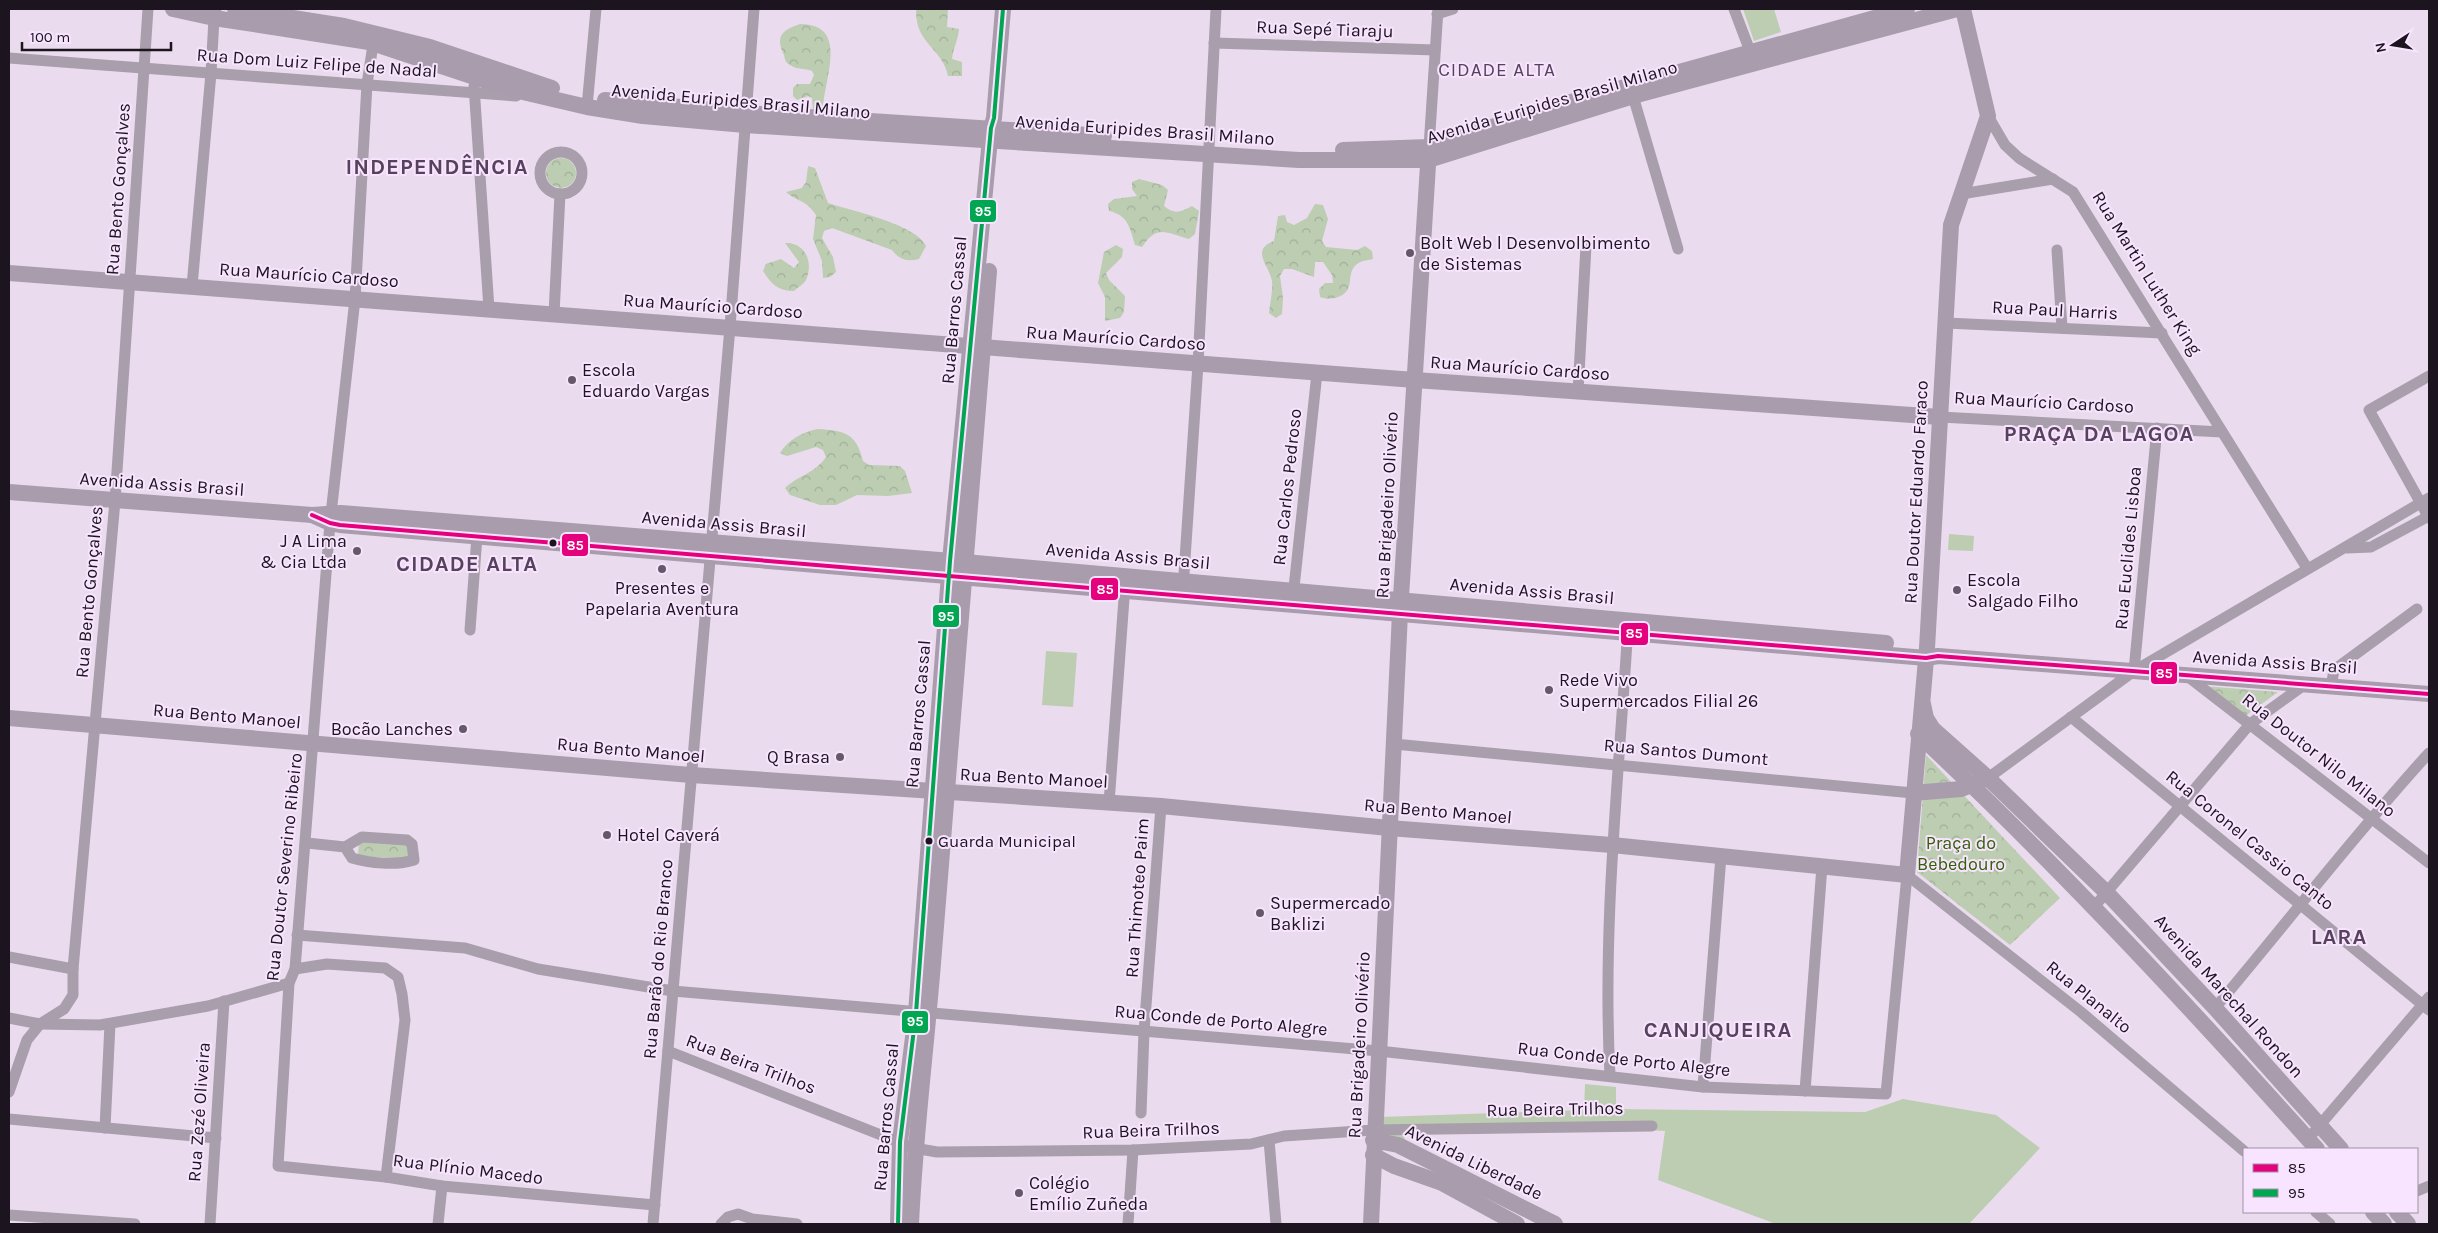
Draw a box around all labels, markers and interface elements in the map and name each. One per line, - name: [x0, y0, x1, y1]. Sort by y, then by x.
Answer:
- street label: Rua Sepé Tiaraju: [1256, 16, 1394, 42]
- scale bar: [22, 20, 171, 52]
- north arrow: [2368, 20, 2418, 70]
- text: 100 m: [30, 28, 70, 46]
- text: N: [2371, 41, 2390, 54]
- street label: Rua Dom Luiz Felipe de Nadal: [196, 44, 438, 82]
- street label: Avenida Euripides Brasil Milano: [1424, 56, 1680, 148]
- district label: CIDADE ALTA: [1438, 59, 1556, 81]
- street label: Avenida Euripides Brasil Milano: [611, 79, 871, 123]
- street label: Rua Bento Gonçalves: [101, 102, 135, 276]
- street label: Avenida Euripides Brasil Milano: [1015, 110, 1275, 150]
- district label: INDEPENDÊNCIA: [345, 153, 529, 180]
- street label: Rua Martin Luther King: [2088, 187, 2206, 359]
- line badge: 95: [969, 199, 997, 223]
- text: 95: [975, 203, 991, 220]
- place label: Bolt Web l Desenvolbimento de Sistemas: [1420, 232, 1650, 275]
- street label: Rua Barros Cassal: [937, 235, 971, 385]
- marker: Bolt Web l Desenvolbimento de Sistemas: [1404, 247, 1416, 259]
- street label: Rua Maurício Cardoso: [218, 258, 400, 292]
- street label: Rua Maurício Cardoso: [622, 289, 804, 323]
- street label: Rua Paul Harris: [1992, 296, 2118, 324]
- street label: Rua Maurício Cardoso: [1025, 321, 1207, 355]
- street label: Rua Maurício Cardoso: [1429, 351, 1611, 385]
- place label: Escola Eduardo Vargas: [582, 359, 710, 402]
- marker: Escola Eduardo Vargas: [566, 374, 578, 386]
- street label: Rua Doutor Eduardo Faraco: [1899, 380, 1933, 604]
- street label: Rua Maurício Cardoso: [1954, 386, 2134, 418]
- street label: Rua Carlos Pedroso: [1268, 407, 1306, 567]
- street label: Rua Brigadeiro Olivério: [1371, 411, 1403, 599]
- district label: PRAÇA DA LAGOA: [2004, 421, 2194, 447]
- street label: Rua Euclides Lisboa: [2110, 465, 2146, 631]
- street label: Avenida Assis Brasil: [79, 467, 245, 501]
- street label: Rua Bento Gonçalves: [71, 505, 107, 679]
- street label: Avenida Assis Brasil: [641, 506, 807, 542]
- place label: J A Lima & Cia Ltda: [260, 530, 347, 573]
- line badge: 85: [561, 533, 589, 557]
- text: 85: [566, 537, 584, 554]
- unlabelled marker: [548, 538, 558, 548]
- street label: Avenida Assis Brasil: [1045, 538, 1211, 574]
- marker: J A Lima & Cia Ltda: [351, 545, 363, 557]
- district label: CIDADE ALTA: [396, 551, 538, 577]
- marker: Presentes e Papelaria Aventura: [656, 563, 668, 575]
- place label: Escola Salgado Filho: [1967, 569, 2078, 612]
- street label: Avenida Assis Brasil: [1449, 573, 1615, 609]
- place label: Presentes e Papelaria Aventura: [585, 577, 739, 620]
- line badge: 85: [1090, 577, 1119, 601]
- text: 85: [1096, 581, 1114, 598]
- marker: Escola Salgado Filho: [1951, 584, 1963, 596]
- line badge: 95: [932, 604, 960, 628]
- text: 95: [938, 608, 954, 625]
- line badge: 85: [1620, 622, 1649, 646]
- text: 85: [1625, 625, 1643, 642]
- street label: Rua Barros Cassal: [901, 639, 935, 789]
- street label: Avenida Assis Brasil: [2192, 645, 2358, 679]
- line badge: 85: [2150, 661, 2178, 685]
- text: 85: [2155, 665, 2173, 682]
- place label: Rede Vivo Supermercados Filial 26: [1559, 669, 1758, 712]
- marker: Rede Vivo Supermercados Filial 26: [1543, 684, 1555, 696]
- street label: Rua Doutor Nilo Milano: [2238, 688, 2400, 822]
- street label: Rua Bento Manoel: [152, 699, 302, 733]
- place label: Bocão Lanches: [331, 718, 453, 740]
- marker: Bocão Lanches: [457, 723, 469, 735]
- street label: Rua Bento Manoel: [556, 733, 706, 767]
- street label: Rua Santos Dumont: [1603, 734, 1769, 770]
- place label: Q Brasa: [767, 746, 830, 768]
- marker: Q Brasa: [834, 751, 846, 763]
- street label: Rua Doutor Severino Ribeiro: [261, 752, 307, 982]
- street label: Rua Bento Manoel: [959, 763, 1109, 793]
- street label: Rua Coronel Cassio Canto: [2161, 765, 2339, 915]
- street label: Rua Bento Manoel: [1363, 794, 1513, 828]
- street label: Rua Thimoteo Paim: [1120, 817, 1154, 979]
- place label: Hotel Caverá: [617, 824, 720, 846]
- marker: Hotel Caverá: [601, 829, 613, 841]
- place label: Guarda Municipal: [938, 831, 1076, 851]
- park label: Praça do Bebedouro: [1917, 832, 2005, 875]
- marker: Guarda Municipal: [924, 836, 934, 846]
- street label: Rua Barão do Rio Branco: [638, 858, 678, 1060]
- place label: Supermercado Baklizi: [1270, 892, 1390, 935]
- marker: Supermercado Baklizi: [1254, 907, 1266, 919]
- street label: Avenida Marechal Rondon: [2150, 910, 2308, 1082]
- district label: LARA: [2311, 924, 2367, 950]
- street label: Rua Brigadeiro Olivério: [1343, 951, 1375, 1139]
- street label: Rua Planalto: [2042, 956, 2136, 1038]
- street label: Rua Conde de Porto Alegre: [1113, 1000, 1329, 1040]
- line badge: 95: [901, 1010, 929, 1034]
- text: 95: [907, 1013, 923, 1030]
- district label: CANJIQUEIRA: [1644, 1017, 1792, 1043]
- street label: Rua Beira Trilhos: [683, 1029, 819, 1099]
- street label: Rua Conde de Porto Alegre: [1516, 1037, 1732, 1081]
- street label: Rua Zezé Oliveira: [183, 1041, 215, 1183]
- street label: Rua Barros Cassal: [869, 1042, 903, 1192]
- street label: Rua Beira Trilhos: [1486, 1097, 1624, 1121]
- street label: Rua Beira Trilhos: [1082, 1117, 1220, 1143]
- street label: Avenida Liberdade: [1402, 1119, 1546, 1205]
- legend: [2243, 1148, 2418, 1213]
- street label: Rua Plínio Macedo: [392, 1149, 544, 1189]
- text: 85: [2288, 1159, 2306, 1177]
- place label: Colégio Emílio Zuñeda: [1029, 1172, 1148, 1215]
- text: 95: [2288, 1184, 2305, 1202]
- marker: Colégio Emílio Zuñeda: [1013, 1187, 1025, 1199]

